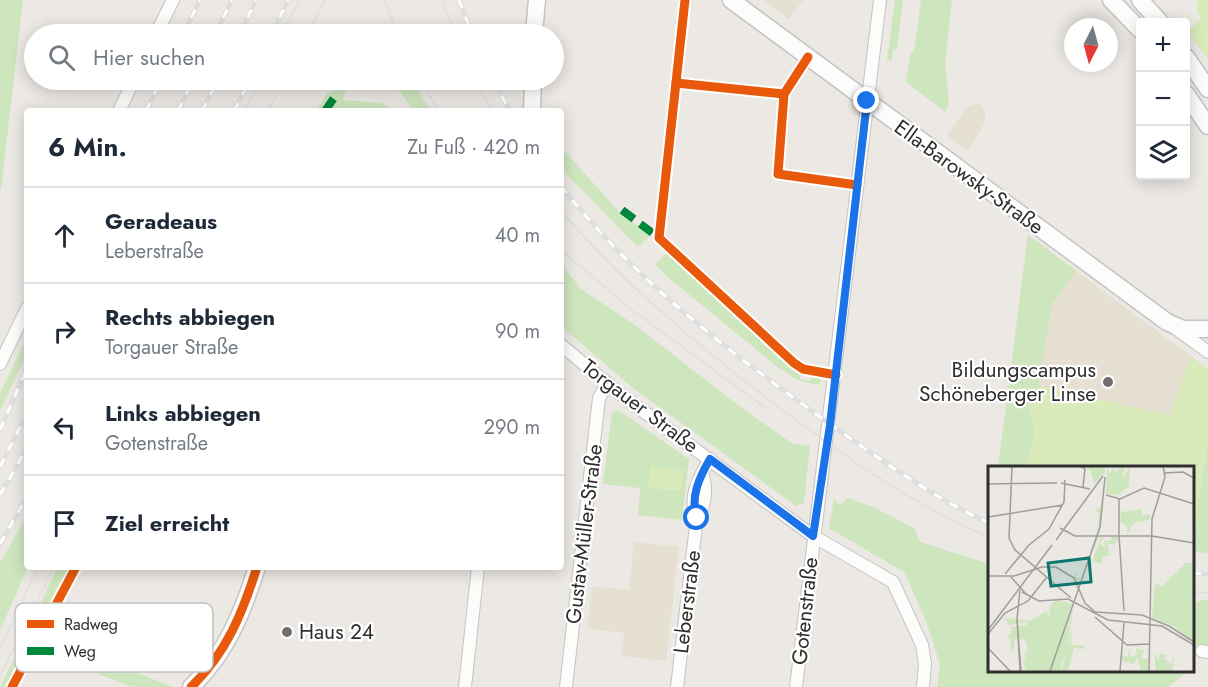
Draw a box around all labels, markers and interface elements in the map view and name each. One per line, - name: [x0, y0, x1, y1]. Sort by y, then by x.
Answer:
- north arrow: [1064, 18, 1118, 72]
- map controls: [1136, 18, 1190, 180]
- button: +: [1136, 18, 1190, 72]
- search box: [24, 24, 564, 90]
- icon: search: [45, 41, 78, 74]
- text: Hier suchen: [93, 41, 205, 73]
- button: −: [1136, 72, 1190, 126]
- route end: [853, 87, 879, 113]
- street label: Ella-Barowsky-Straße: [888, 113, 1050, 242]
- button: layers: [1136, 126, 1190, 180]
- text: 6 Min.: [48, 128, 127, 166]
- text: Zu Fuß · 420 m: [407, 133, 540, 162]
- text: Geradeaus: [105, 205, 217, 237]
- icon: ahead: [48, 219, 81, 252]
- text: 40 m: [495, 221, 540, 250]
- text: Leberstraße: [105, 237, 204, 266]
- text: Rechts abbiegen: [105, 301, 275, 333]
- icon: right: [48, 315, 81, 348]
- text: 90 m: [495, 317, 540, 346]
- text: Torgauer Straße: [105, 333, 238, 362]
- street label: Torgauer Straße: [575, 352, 705, 460]
- place label: Bildungscampus Schöneberger Linse: [919, 355, 1096, 409]
- marker: Bildungscampus Schöneberger Linse: [1101, 375, 1115, 389]
- text: Links abbiegen: [105, 397, 261, 429]
- icon: left: [48, 411, 81, 444]
- text: 290 m: [484, 413, 540, 442]
- text: Gotenstraße: [105, 429, 208, 458]
- street label: Gustav-Müller-Straße: [558, 442, 610, 626]
- inset map: [988, 466, 1193, 672]
- route start: [683, 504, 709, 530]
- icon: arrive: [48, 507, 81, 540]
- text: Ziel erreicht: [105, 507, 229, 539]
- street label: Leberstraße: [666, 549, 708, 655]
- street label: Gotenstraße: [784, 555, 826, 666]
- legend: [15, 603, 213, 672]
- text: Radweg: [64, 613, 118, 636]
- place label: Haus 24: [299, 617, 374, 647]
- marker: Haus 24: [280, 625, 294, 639]
- text: Weg: [64, 640, 96, 663]

